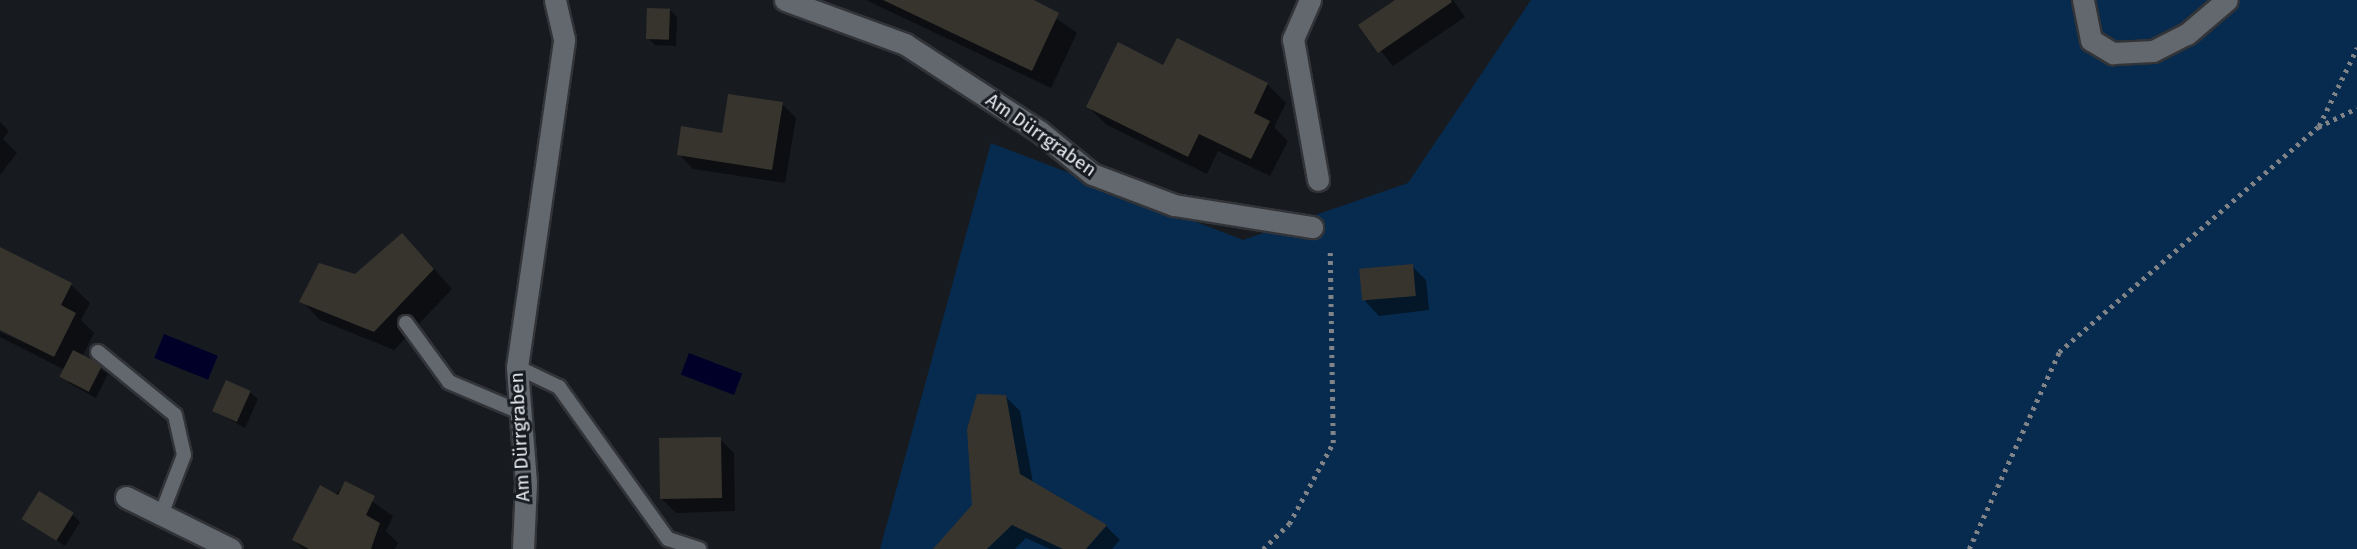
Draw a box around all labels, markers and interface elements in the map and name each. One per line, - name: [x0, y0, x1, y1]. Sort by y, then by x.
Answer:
- street label: Am Dürrgraben: [981, 89, 1101, 181]
- street label: Am Dürrgraben: [505, 372, 535, 502]

